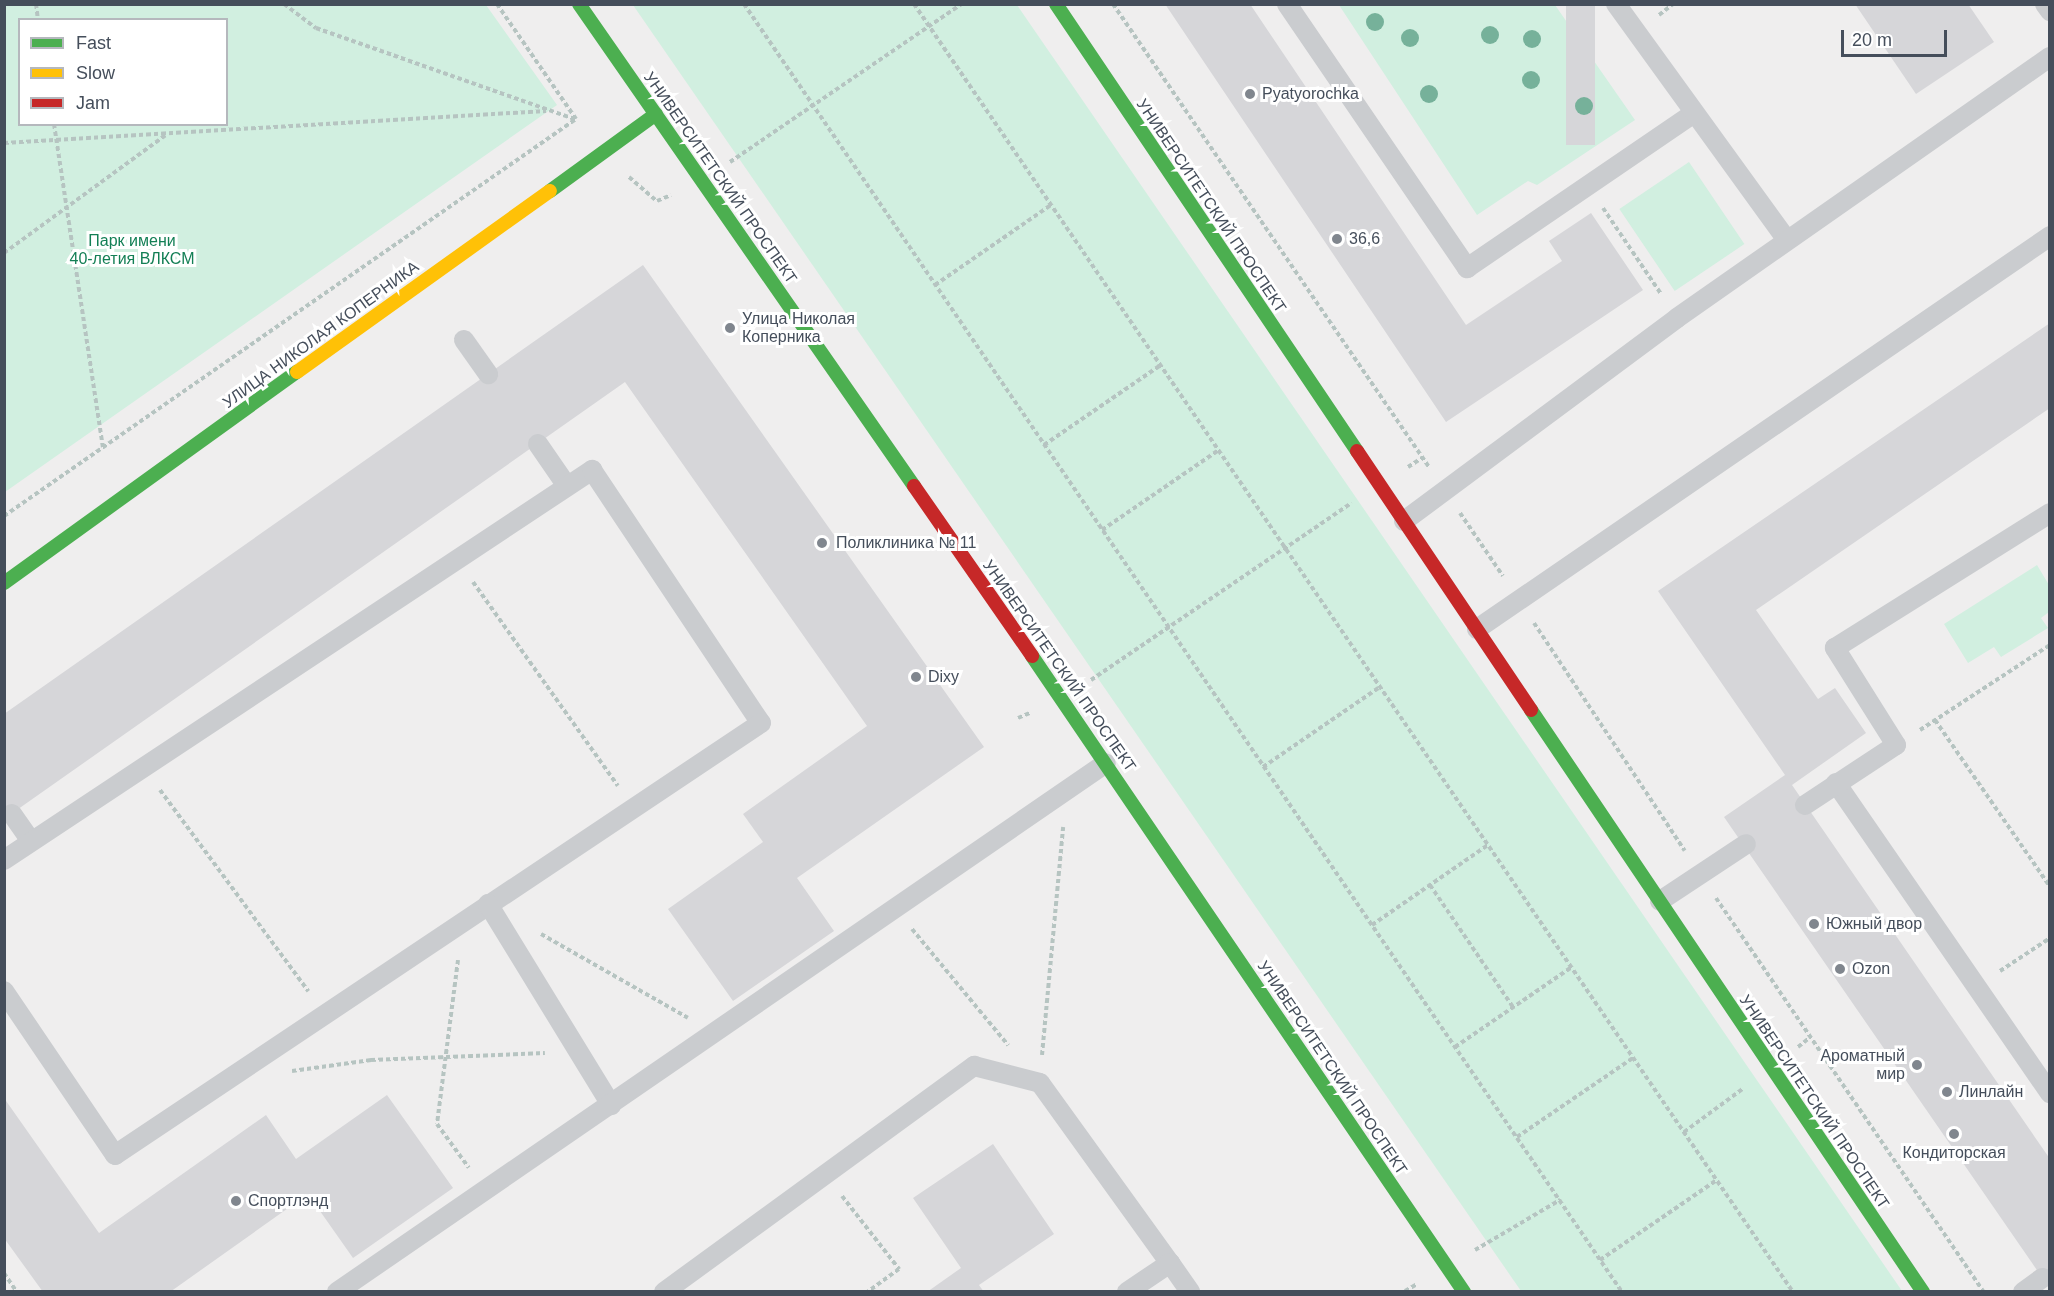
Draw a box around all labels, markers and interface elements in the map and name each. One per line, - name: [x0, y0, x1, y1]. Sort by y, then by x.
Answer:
- legend: [18, 18, 228, 126]
- scale bar: [1844, 18, 1950, 56]
- text: 20 m: [1852, 30, 1892, 50]
- text: Fast: [76, 33, 111, 53]
- text: Slow: [76, 63, 115, 83]
- street label: УНИВЕРСИТЕТСКИЙ ПРОСПЕКТ: [639, 69, 801, 287]
- place label: Pyatyorochka: [1262, 84, 1359, 104]
- marker: Pyatyorochka: [1243, 87, 1257, 101]
- text: Jam: [76, 93, 110, 113]
- street label: УНИВЕРСИТЕТСКИЙ ПРОСПЕКТ: [1132, 95, 1290, 317]
- place label: 36,6: [1349, 229, 1380, 249]
- park label: Парк имени 40-летия ВЛКСМ: [69, 231, 195, 269]
- marker: 36,6: [1330, 232, 1344, 246]
- street label: УЛИЦА НИКОЛАЯ КОПЕРНИКА: [219, 257, 423, 413]
- place label: Улица Николая Коперника: [742, 309, 855, 347]
- marker: Улица Николая Коперника: [723, 321, 737, 335]
- place label: Поликлиника № 11: [836, 533, 976, 553]
- marker: Поликлиника № 11: [813, 534, 831, 552]
- street label: УНИВЕРСИТЕТСКИЙ ПРОСПЕКТ: [978, 557, 1140, 775]
- place label: Dixy: [928, 667, 959, 687]
- marker: Dixy: [909, 670, 923, 684]
- place label: Южный двор: [1826, 914, 1922, 934]
- marker: Южный двор: [1807, 917, 1821, 931]
- street label: УНИВЕРСИТЕТСКИЙ ПРОСПЕКТ: [1253, 957, 1411, 1179]
- place label: Ozon: [1852, 959, 1890, 979]
- marker: Ozon: [1833, 962, 1847, 976]
- street label: УНИВЕРСИТЕТСКИЙ ПРОСПЕКТ: [1735, 991, 1893, 1213]
- place label: Ароматный мир: [1820, 1046, 1905, 1084]
- marker: Ароматный мир: [1910, 1058, 1924, 1072]
- place label: Линлайн: [1959, 1082, 2023, 1102]
- marker: Линлайн: [1940, 1085, 1954, 1099]
- marker: Кондиторская: [1947, 1127, 1961, 1141]
- place label: Кондиторская: [1902, 1143, 2006, 1163]
- place label: Спортлэнд: [248, 1191, 328, 1211]
- marker: Спортлэнд: [229, 1194, 243, 1208]

